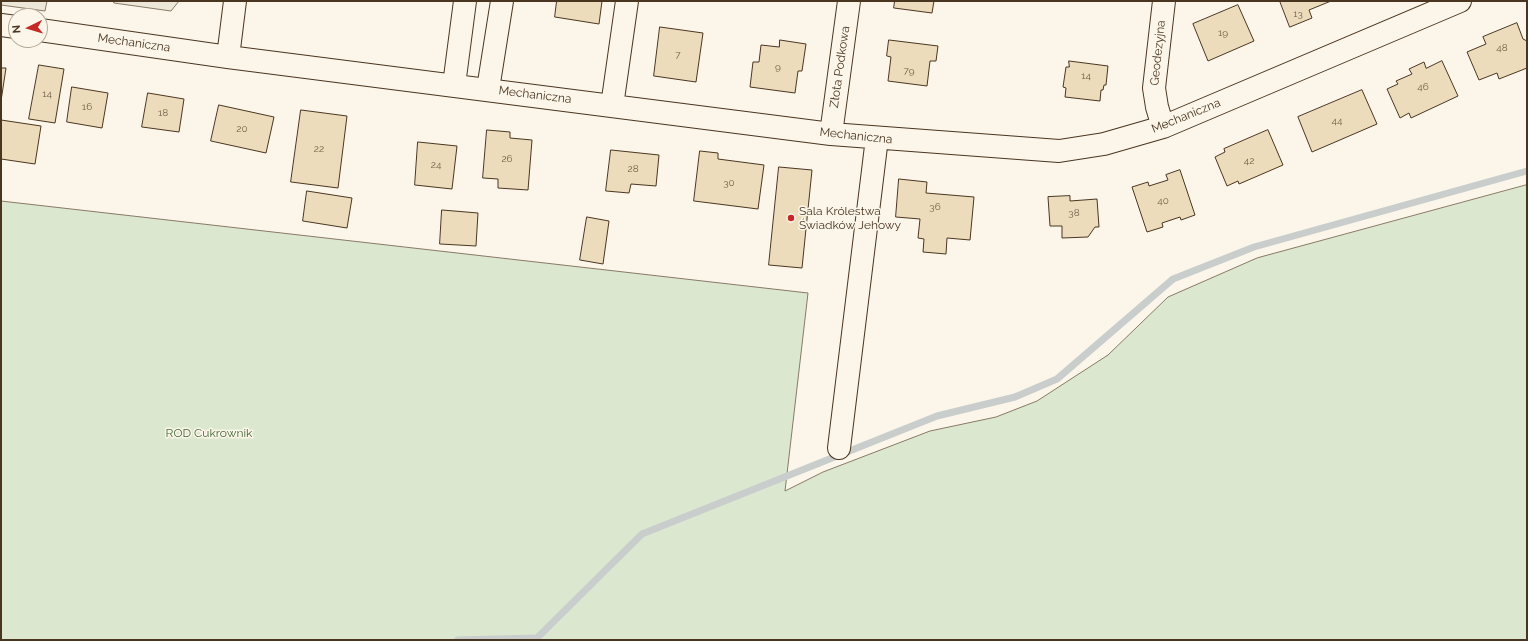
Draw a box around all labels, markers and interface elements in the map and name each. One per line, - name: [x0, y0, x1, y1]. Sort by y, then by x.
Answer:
- north arrow: [8, 8, 48, 48]
- house number: 13: [1293, 8, 1303, 20]
- street label: Geodezyjna: [1147, 20, 1169, 86]
- text: N: [10, 24, 23, 34]
- street label: Złota Podkowa: [827, 25, 853, 109]
- house number: 19: [1218, 27, 1228, 39]
- street label: Mechaniczna: [97, 31, 171, 55]
- house number: 48: [1496, 42, 1508, 54]
- house number: 7: [675, 49, 681, 61]
- house number: 9: [775, 61, 781, 73]
- house number: 79: [903, 65, 915, 77]
- house number: 14: [1081, 70, 1091, 82]
- house number: 46: [1417, 81, 1429, 93]
- street label: Mechaniczna: [498, 83, 572, 107]
- house number: 14: [42, 88, 52, 100]
- street label: Mechaniczna: [1149, 96, 1223, 136]
- house number: 16: [82, 101, 92, 113]
- house number: 18: [158, 107, 168, 119]
- house number: 44: [1332, 115, 1342, 127]
- house number: 20: [236, 123, 248, 135]
- street label: Mechaniczna: [819, 125, 893, 147]
- house number: 22: [314, 143, 324, 155]
- house number: 26: [501, 153, 513, 165]
- house number: 42: [1244, 155, 1254, 167]
- house number: 24: [431, 159, 441, 171]
- house number: 28: [627, 163, 639, 175]
- house number: 30: [723, 177, 735, 189]
- house number: 40: [1157, 195, 1169, 207]
- house number: 36: [929, 201, 941, 213]
- place label: Sala Królestwa Świadków Jehowy: [799, 204, 901, 232]
- house number: 38: [1068, 207, 1080, 219]
- marker: Sala Królestwa Świadków Jehowy: [786, 213, 796, 223]
- park label: ROD Cukrownik: [166, 426, 252, 440]

